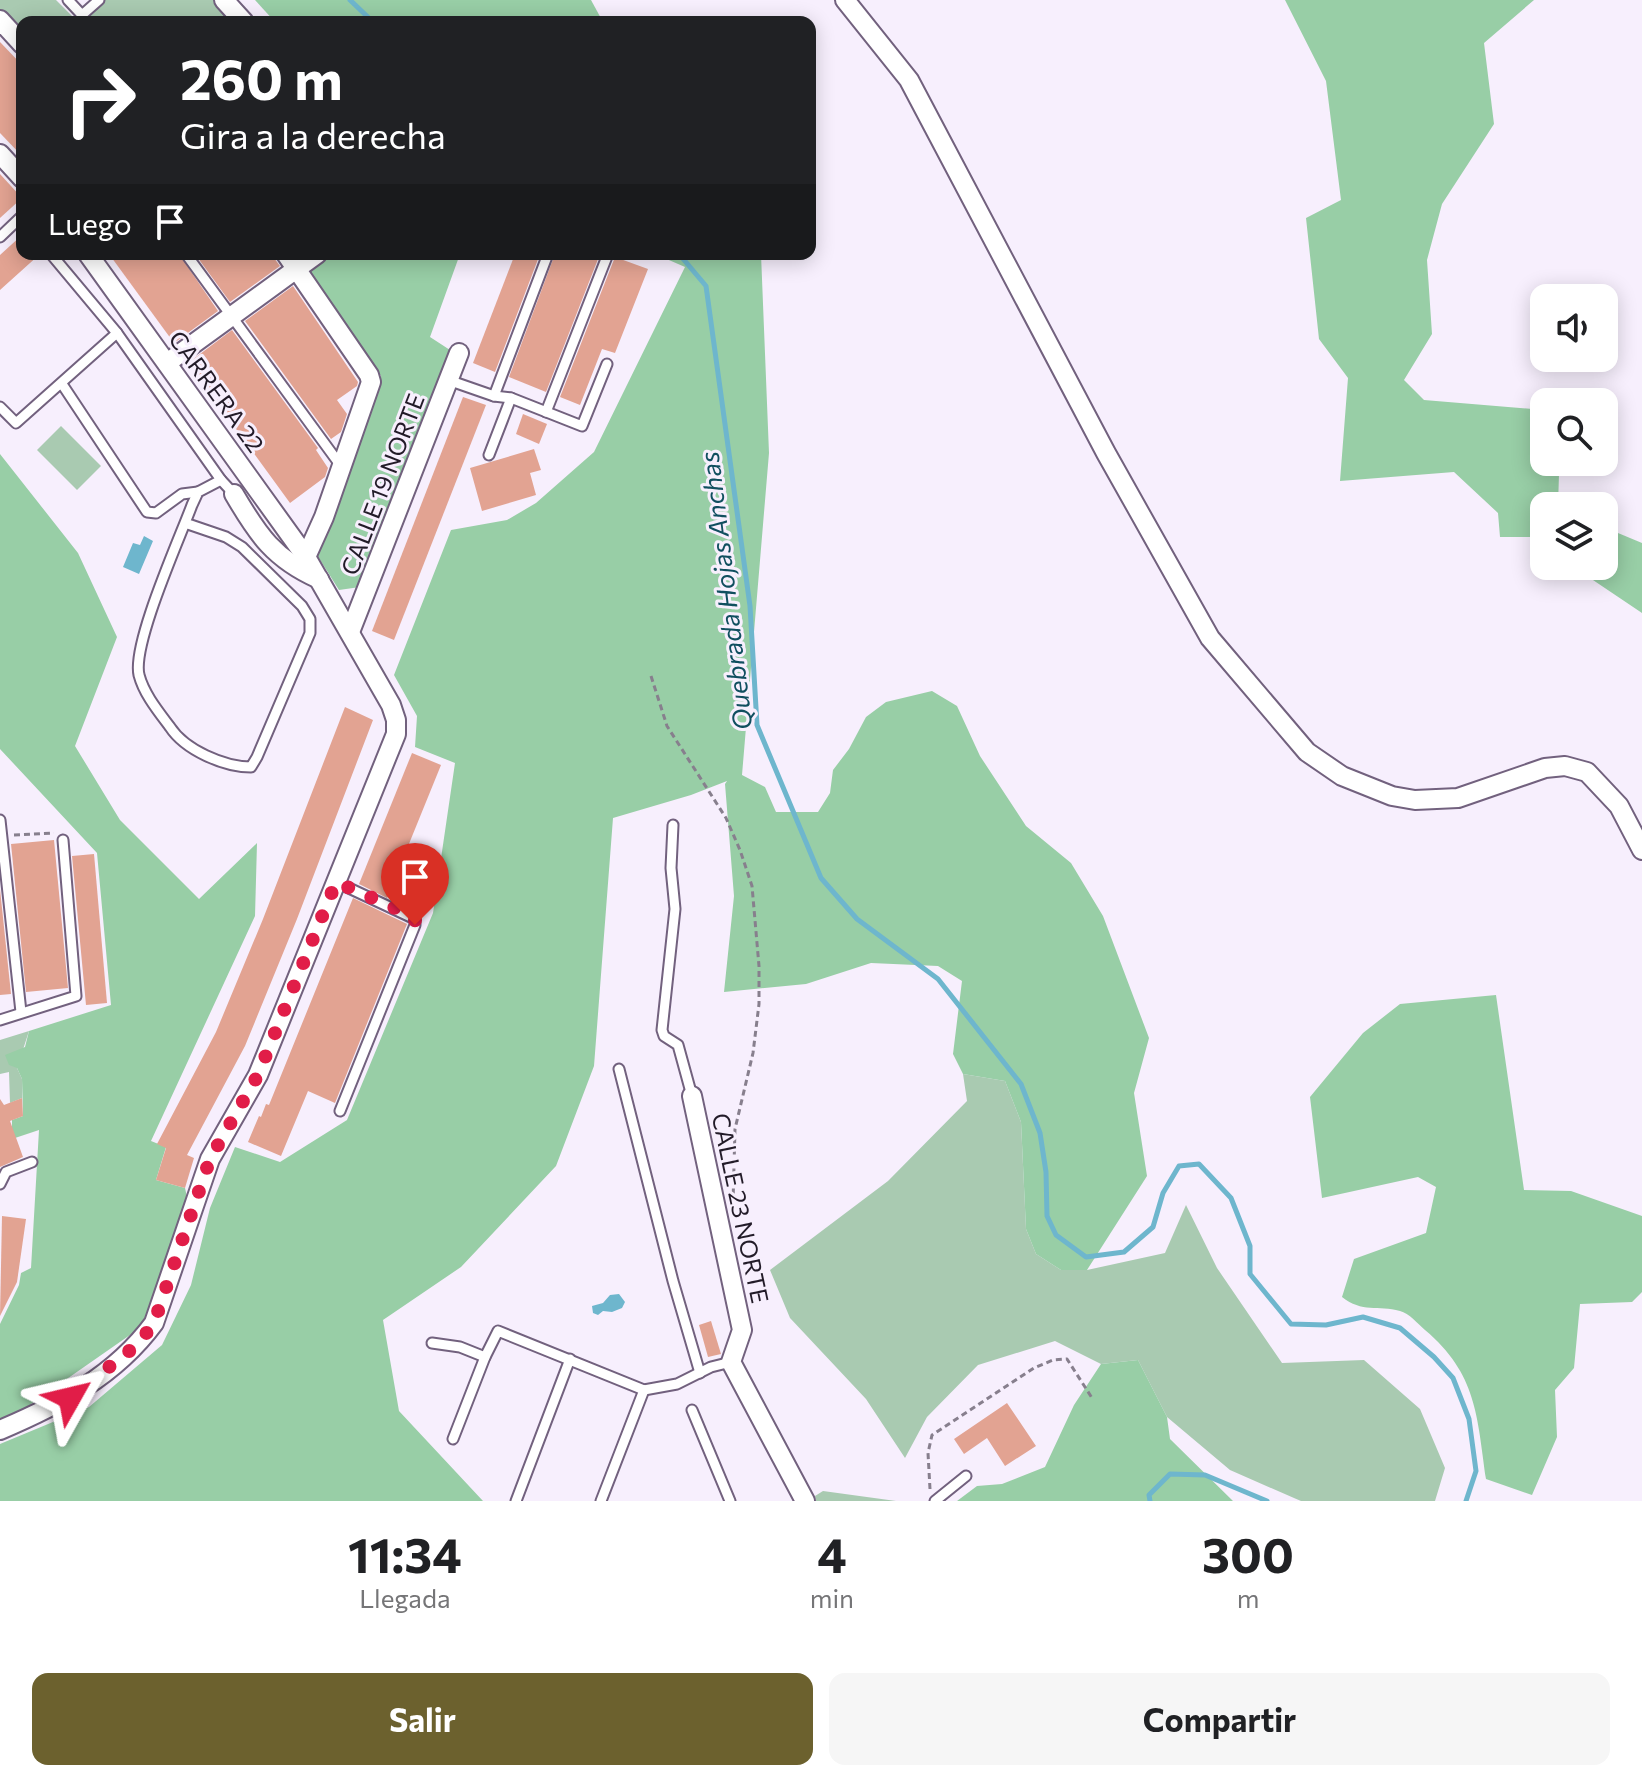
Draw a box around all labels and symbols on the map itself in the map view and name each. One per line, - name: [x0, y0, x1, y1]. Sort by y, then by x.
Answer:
- street label: CARRERA 22: [163, 325, 271, 457]
- street label: CALLE 19 NORTE: [334, 389, 430, 579]
- water label: Quebrada Hojas Anchas: [693, 450, 757, 732]
- pin: [381, 843, 449, 925]
- street label: CALLE 23 NORTE: [707, 1110, 775, 1306]
- position arrow: [28, 1356, 112, 1440]

